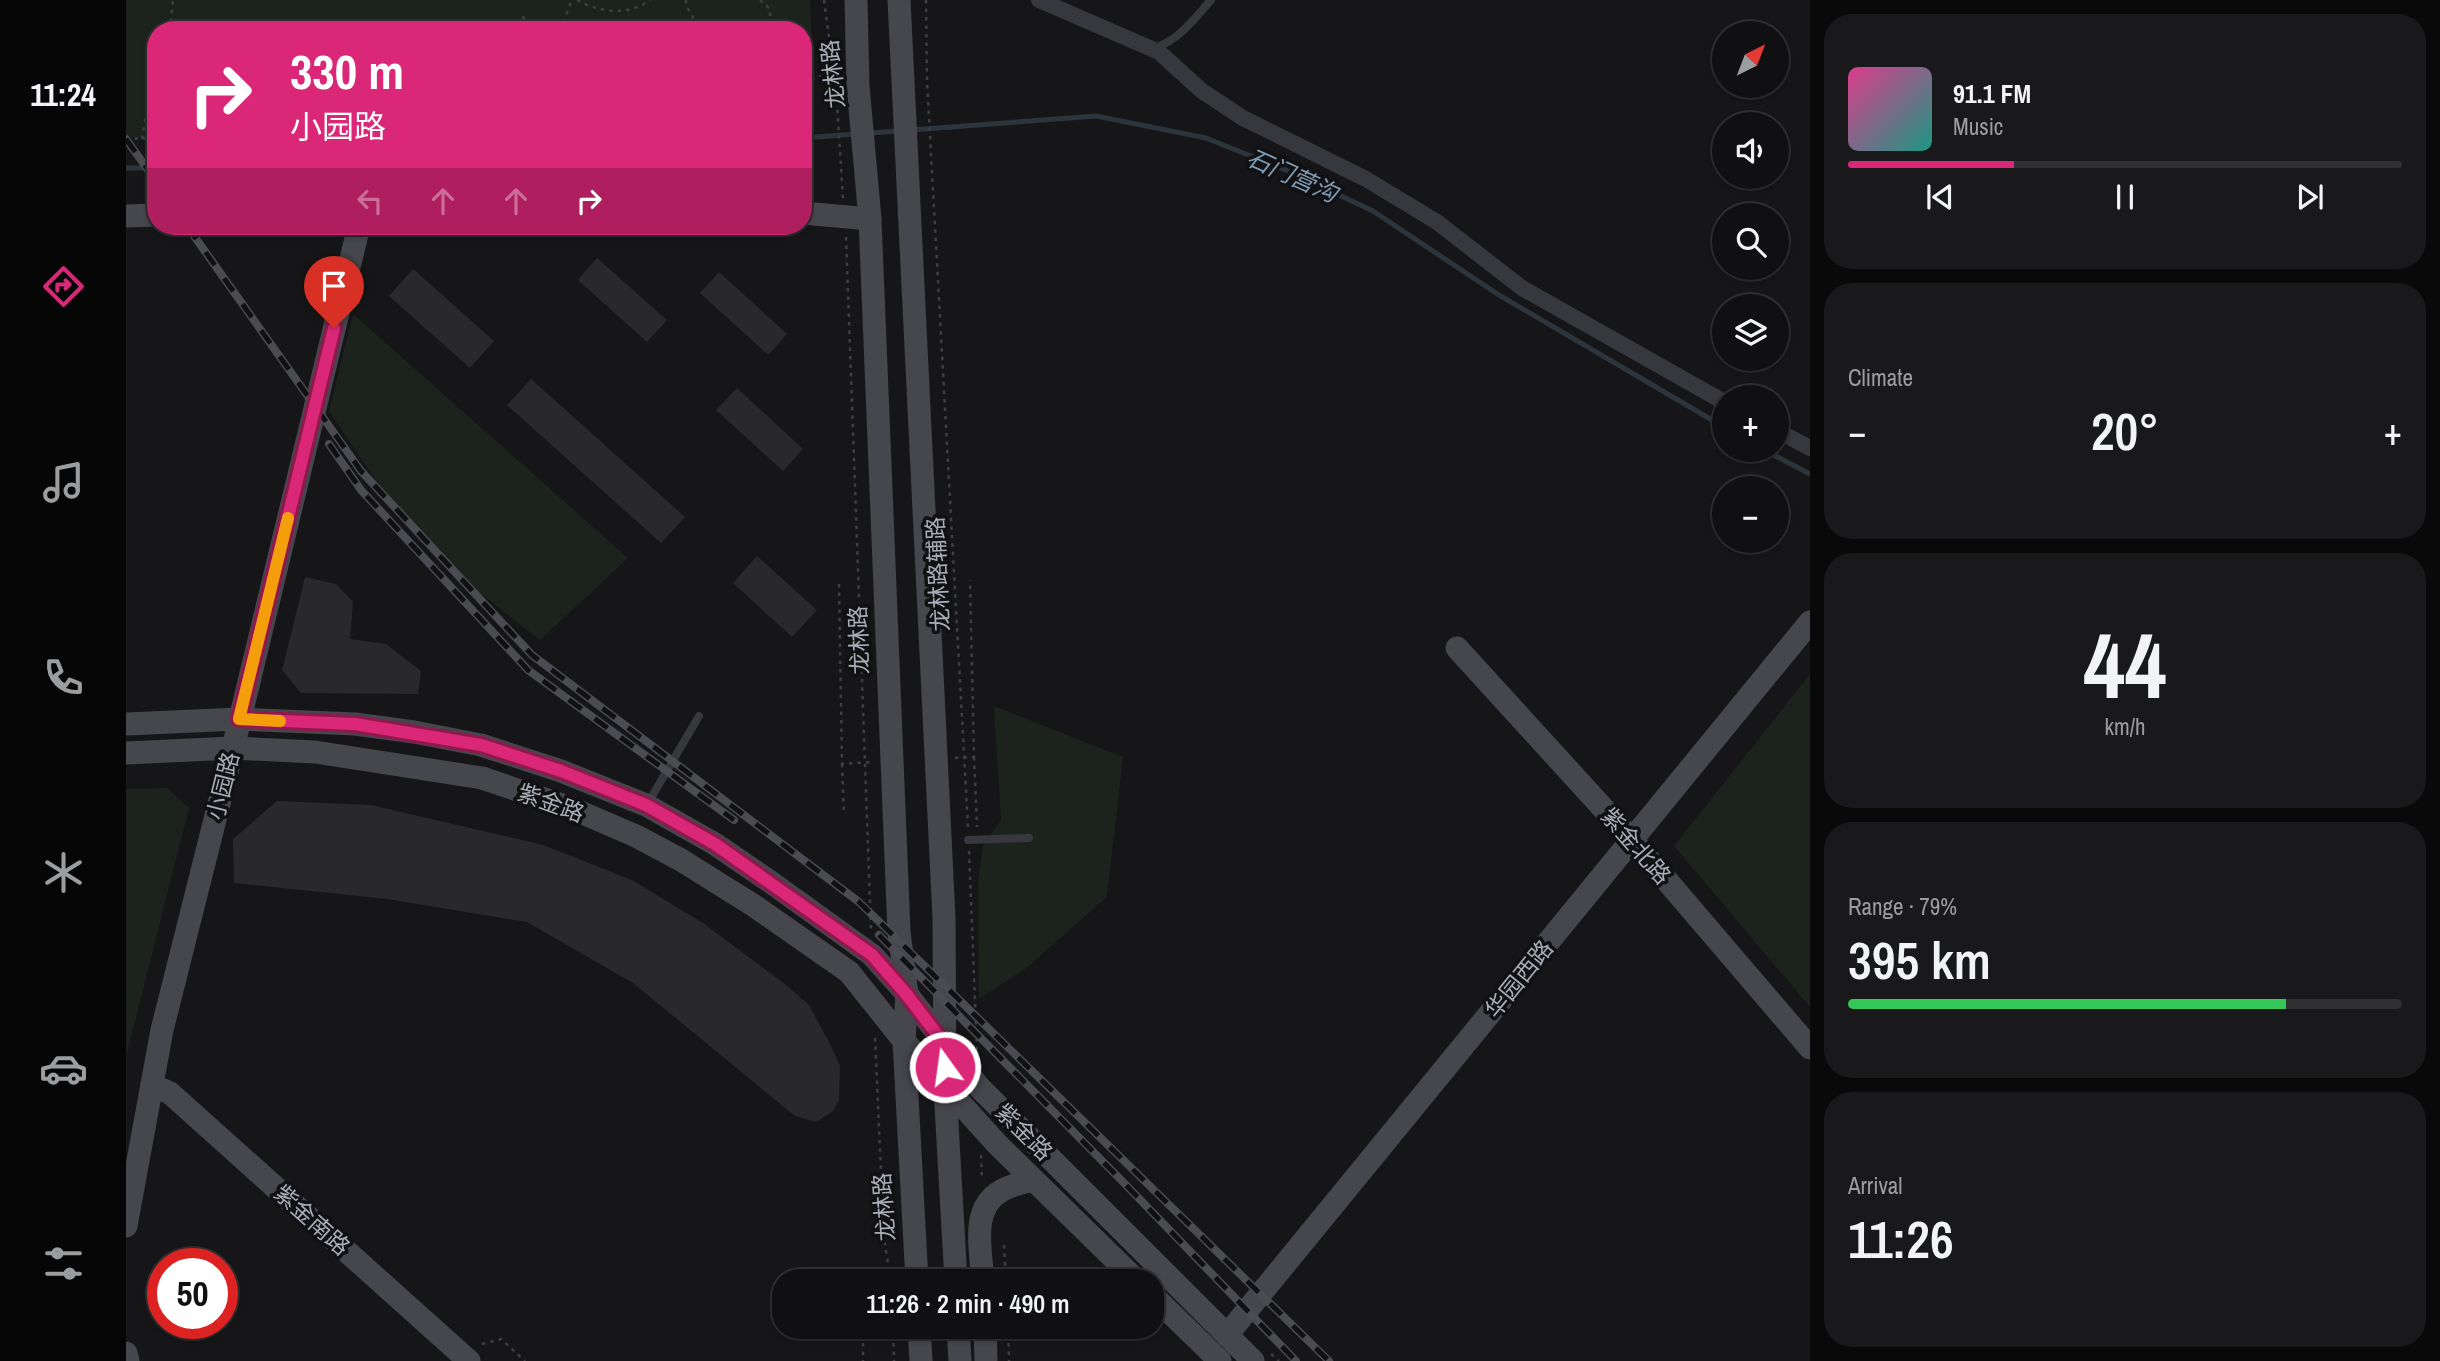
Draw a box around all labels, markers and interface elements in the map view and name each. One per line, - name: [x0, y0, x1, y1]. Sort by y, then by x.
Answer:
- north arrow: [1712, 21, 1788, 98]
- map controls: [1712, 21, 1789, 553]
- text: 330 m: [290, 38, 404, 104]
- street label: 龙林路: [813, 38, 852, 110]
- icon: right: [175, 49, 266, 140]
- text: 11:24: [30, 73, 96, 116]
- text: 91.1 FM: [1953, 76, 2031, 111]
- text: 小园路: [290, 105, 386, 148]
- text: Music: [1953, 111, 2003, 142]
- button: sound: [1712, 112, 1789, 189]
- water label: 石门营沟: [1242, 141, 1346, 210]
- icon: previous: [1921, 178, 1959, 216]
- icon: pause: [2106, 178, 2144, 216]
- icon: next: [2291, 178, 2329, 216]
- icon: left: [351, 182, 389, 220]
- icon: ahead: [424, 182, 462, 220]
- icon: ahead: [497, 182, 535, 220]
- icon: right: [570, 182, 608, 220]
- button: search: [1712, 203, 1789, 280]
- pin: [304, 256, 364, 328]
- icon: directions: [39, 262, 88, 311]
- icon: arrive: [315, 267, 353, 305]
- button: layers: [1712, 294, 1789, 371]
- text: Climate: [1848, 362, 1913, 393]
- button: +: [1712, 385, 1789, 462]
- text: 20°: [2091, 396, 2159, 466]
- text: −: [1848, 406, 1866, 457]
- text: +: [2384, 406, 2402, 457]
- icon: music: [39, 458, 88, 507]
- button: −: [1712, 476, 1789, 553]
- street label: 龙林路辅路: [919, 516, 956, 632]
- text: 44: [2084, 604, 2167, 726]
- street label: 龙林路: [842, 605, 875, 675]
- icon: phone: [39, 653, 88, 702]
- text: km/h: [2105, 711, 2145, 742]
- street label: 小园路: [199, 749, 246, 823]
- street label: 紫金路: [513, 776, 589, 829]
- street label: 紫金北路: [1595, 801, 1678, 891]
- icon: climate: [39, 848, 88, 897]
- text: Range · 79%: [1848, 891, 1957, 922]
- text: 395 km: [1848, 925, 1991, 995]
- street label: 华园西路: [1478, 933, 1560, 1024]
- position arrow: [908, 1030, 982, 1104]
- icon: car: [39, 1044, 88, 1093]
- street label: 紫金路: [989, 1096, 1060, 1167]
- text: Arrival: [1848, 1170, 1903, 1201]
- street label: 龙林路: [866, 1172, 901, 1243]
- street label: 紫金南路: [268, 1177, 357, 1262]
- text: 11:26: [1848, 1204, 1954, 1274]
- icon: filters: [39, 1239, 88, 1288]
- speed limit sign: 50: [147, 1248, 238, 1339]
- text: 11:26 · 2 min · 490 m: [866, 1286, 1070, 1321]

